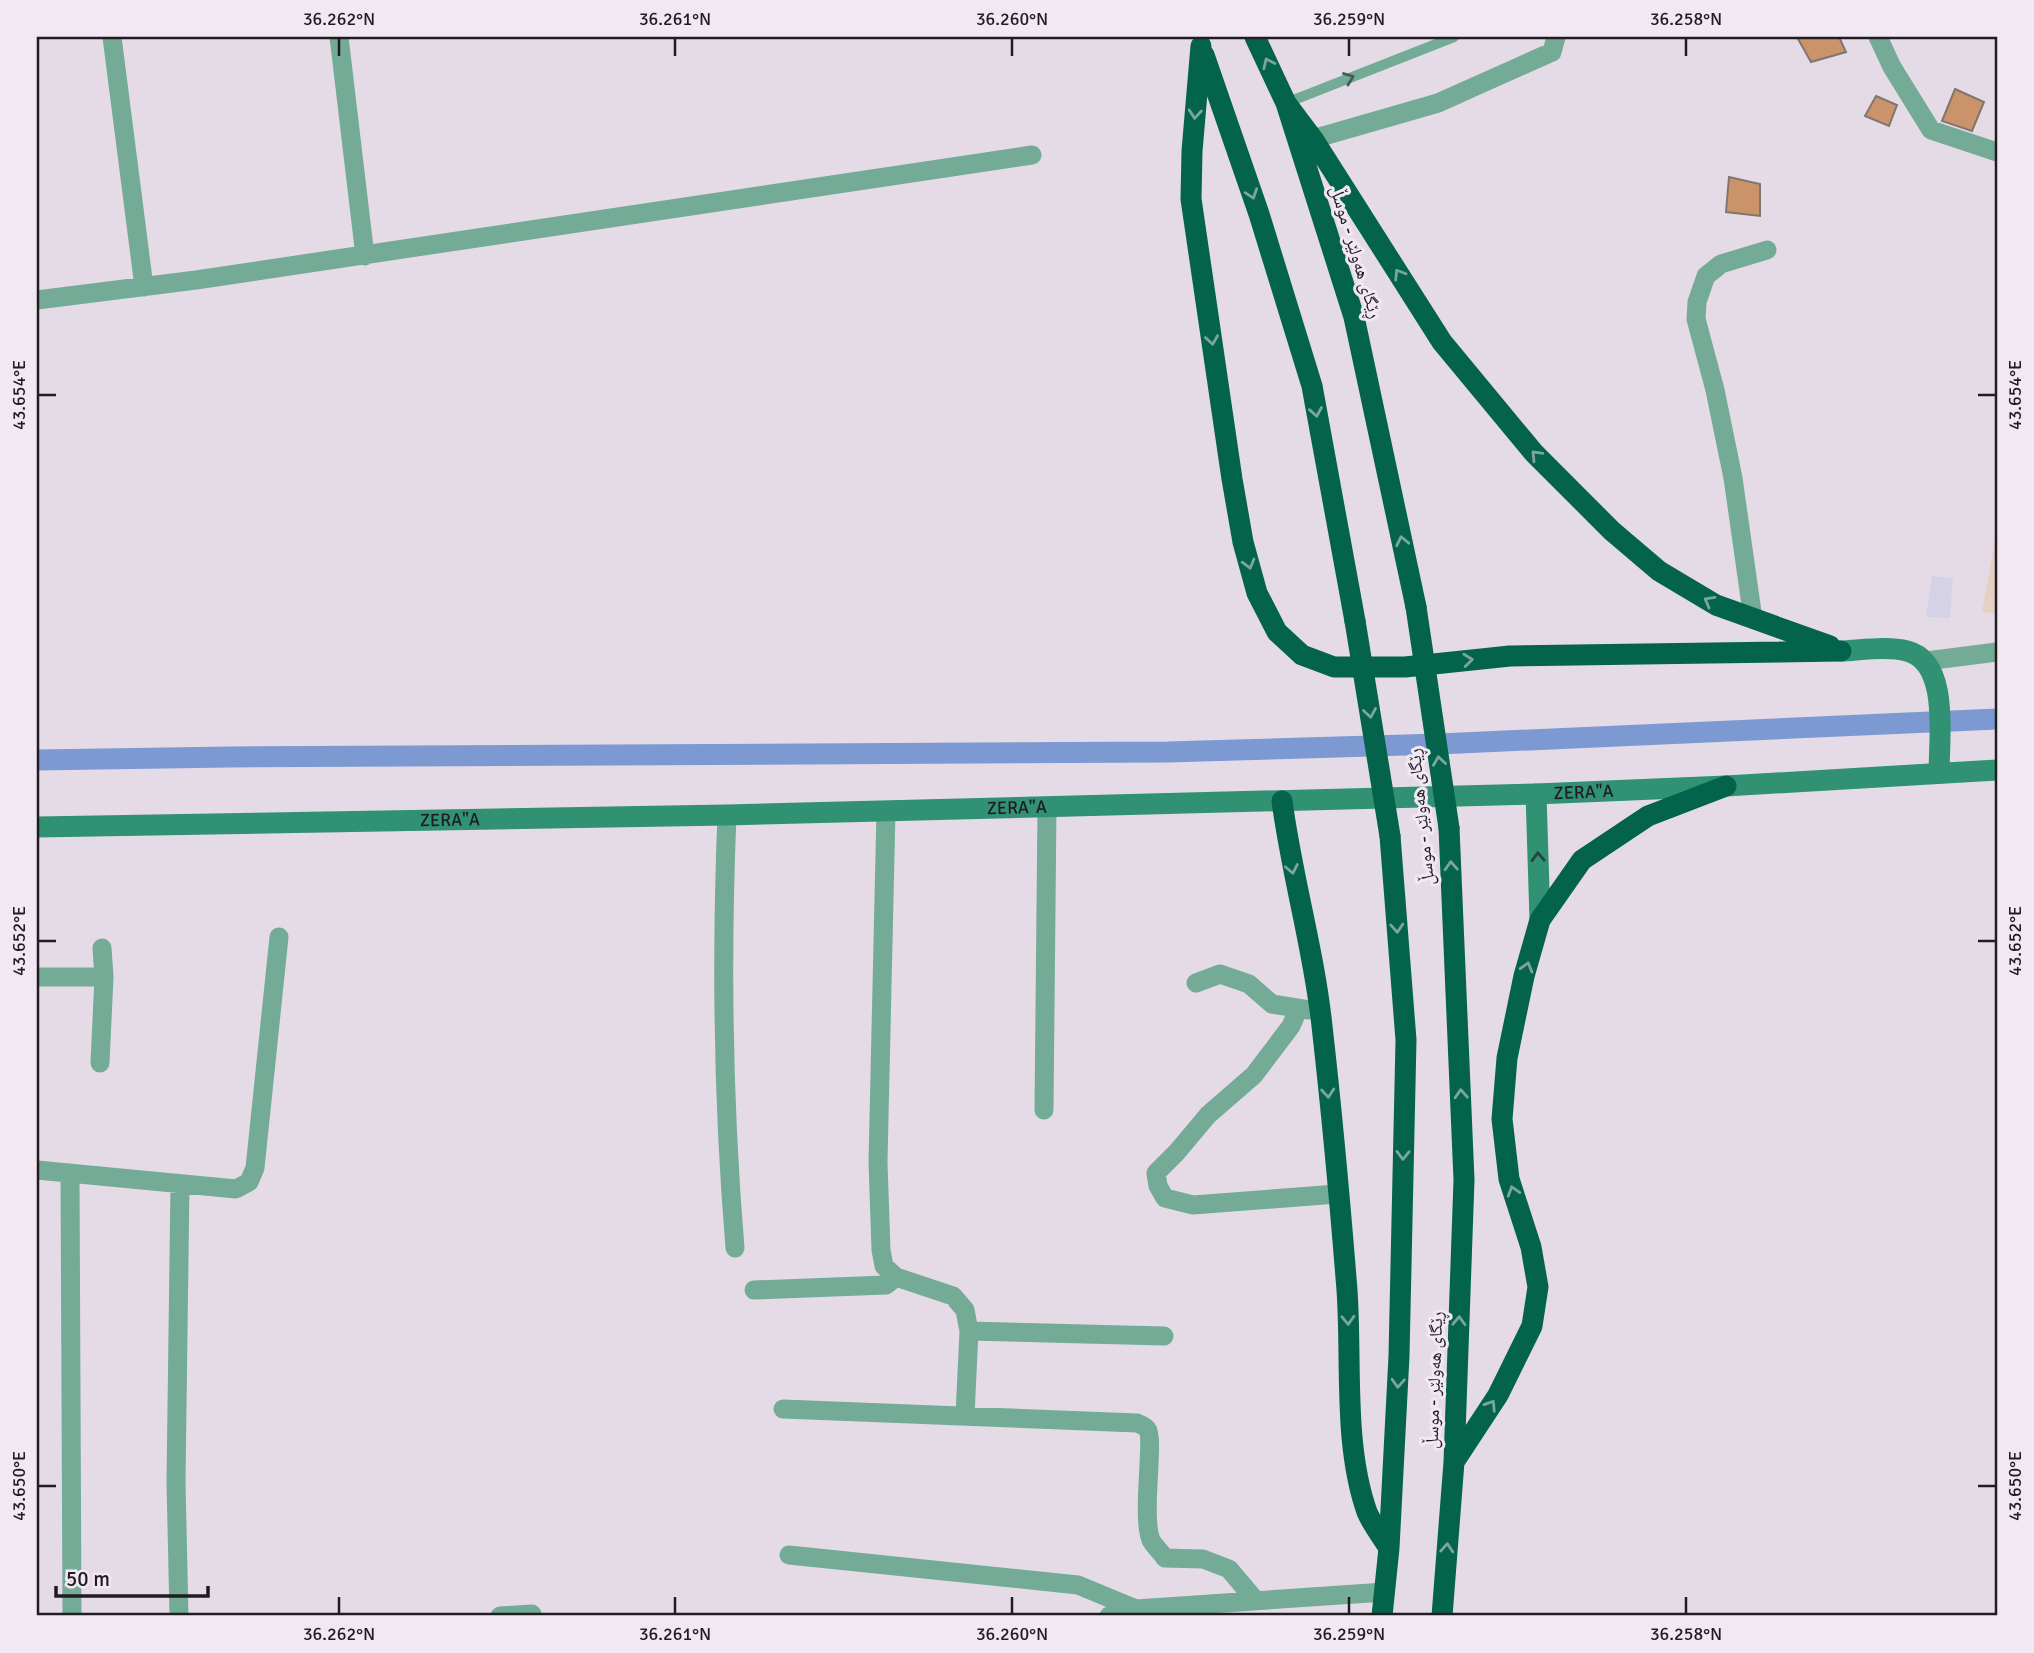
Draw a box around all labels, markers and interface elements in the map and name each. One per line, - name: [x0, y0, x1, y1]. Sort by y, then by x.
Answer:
- text: 36.262°N: [303, 8, 375, 30]
- text: 36.261°N: [639, 8, 711, 30]
- text: 36.260°N: [976, 8, 1048, 30]
- text: 36.259°N: [1313, 8, 1385, 30]
- text: 36.258°N: [1650, 8, 1722, 30]
- one-way arrow: [1262, 58, 1276, 70]
- one-way arrow: [1343, 72, 1355, 86]
- one-way arrow: [1188, 109, 1203, 120]
- street label: ڕێگای هەولێر - موسڵ: [1323, 183, 1387, 322]
- one-way arrow: [1244, 187, 1258, 199]
- one-way arrow: [1395, 268, 1408, 281]
- one-way arrow: [1204, 334, 1219, 346]
- text: 43.654°E: [8, 360, 30, 430]
- text: 43.654°E: [2004, 360, 2026, 430]
- one-way arrow: [1308, 406, 1323, 418]
- one-way arrow: [1532, 450, 1544, 463]
- one-way arrow: [1395, 535, 1410, 547]
- one-way arrow: [1241, 558, 1255, 570]
- one-way arrow: [1704, 596, 1716, 609]
- one-way arrow: [1462, 653, 1474, 668]
- one-way arrow: [1362, 707, 1377, 719]
- street label: ڕێگای هەولێر - موسڵ: [1403, 747, 1442, 887]
- one-way arrow: [1432, 755, 1447, 767]
- street label: ZERA"A: [1553, 780, 1614, 804]
- street label: ZERA"A: [986, 796, 1047, 819]
- street label: ZERA"A: [420, 808, 480, 831]
- one-way arrow: [1530, 851, 1546, 862]
- one-way arrow: [1443, 861, 1458, 872]
- one-way arrow: [1284, 863, 1299, 875]
- text: 43.652°E: [8, 906, 30, 976]
- text: 43.652°E: [2004, 906, 2026, 976]
- one-way arrow: [1389, 923, 1404, 934]
- one-way arrow: [1518, 961, 1533, 973]
- one-way arrow: [1320, 1088, 1335, 1099]
- one-way arrow: [1453, 1088, 1468, 1099]
- one-way arrow: [1396, 1150, 1411, 1161]
- one-way arrow: [1507, 1185, 1521, 1198]
- street label: ڕێگای هەولێر - موسڵ: [1421, 1311, 1450, 1449]
- one-way arrow: [1340, 1315, 1355, 1326]
- one-way arrow: [1452, 1315, 1467, 1326]
- one-way arrow: [1390, 1378, 1405, 1389]
- one-way arrow: [1483, 1399, 1496, 1412]
- text: 43.650°E: [8, 1451, 30, 1521]
- text: 43.650°E: [2004, 1451, 2026, 1521]
- one-way arrow: [1439, 1542, 1454, 1553]
- scale bar: [56, 1555, 208, 1599]
- text: 50 m: [66, 1566, 110, 1592]
- text: 36.262°N: [303, 1623, 375, 1645]
- text: 36.261°N: [639, 1623, 711, 1645]
- text: 36.260°N: [976, 1623, 1048, 1645]
- text: 36.259°N: [1313, 1623, 1385, 1645]
- text: 36.258°N: [1650, 1623, 1722, 1645]

